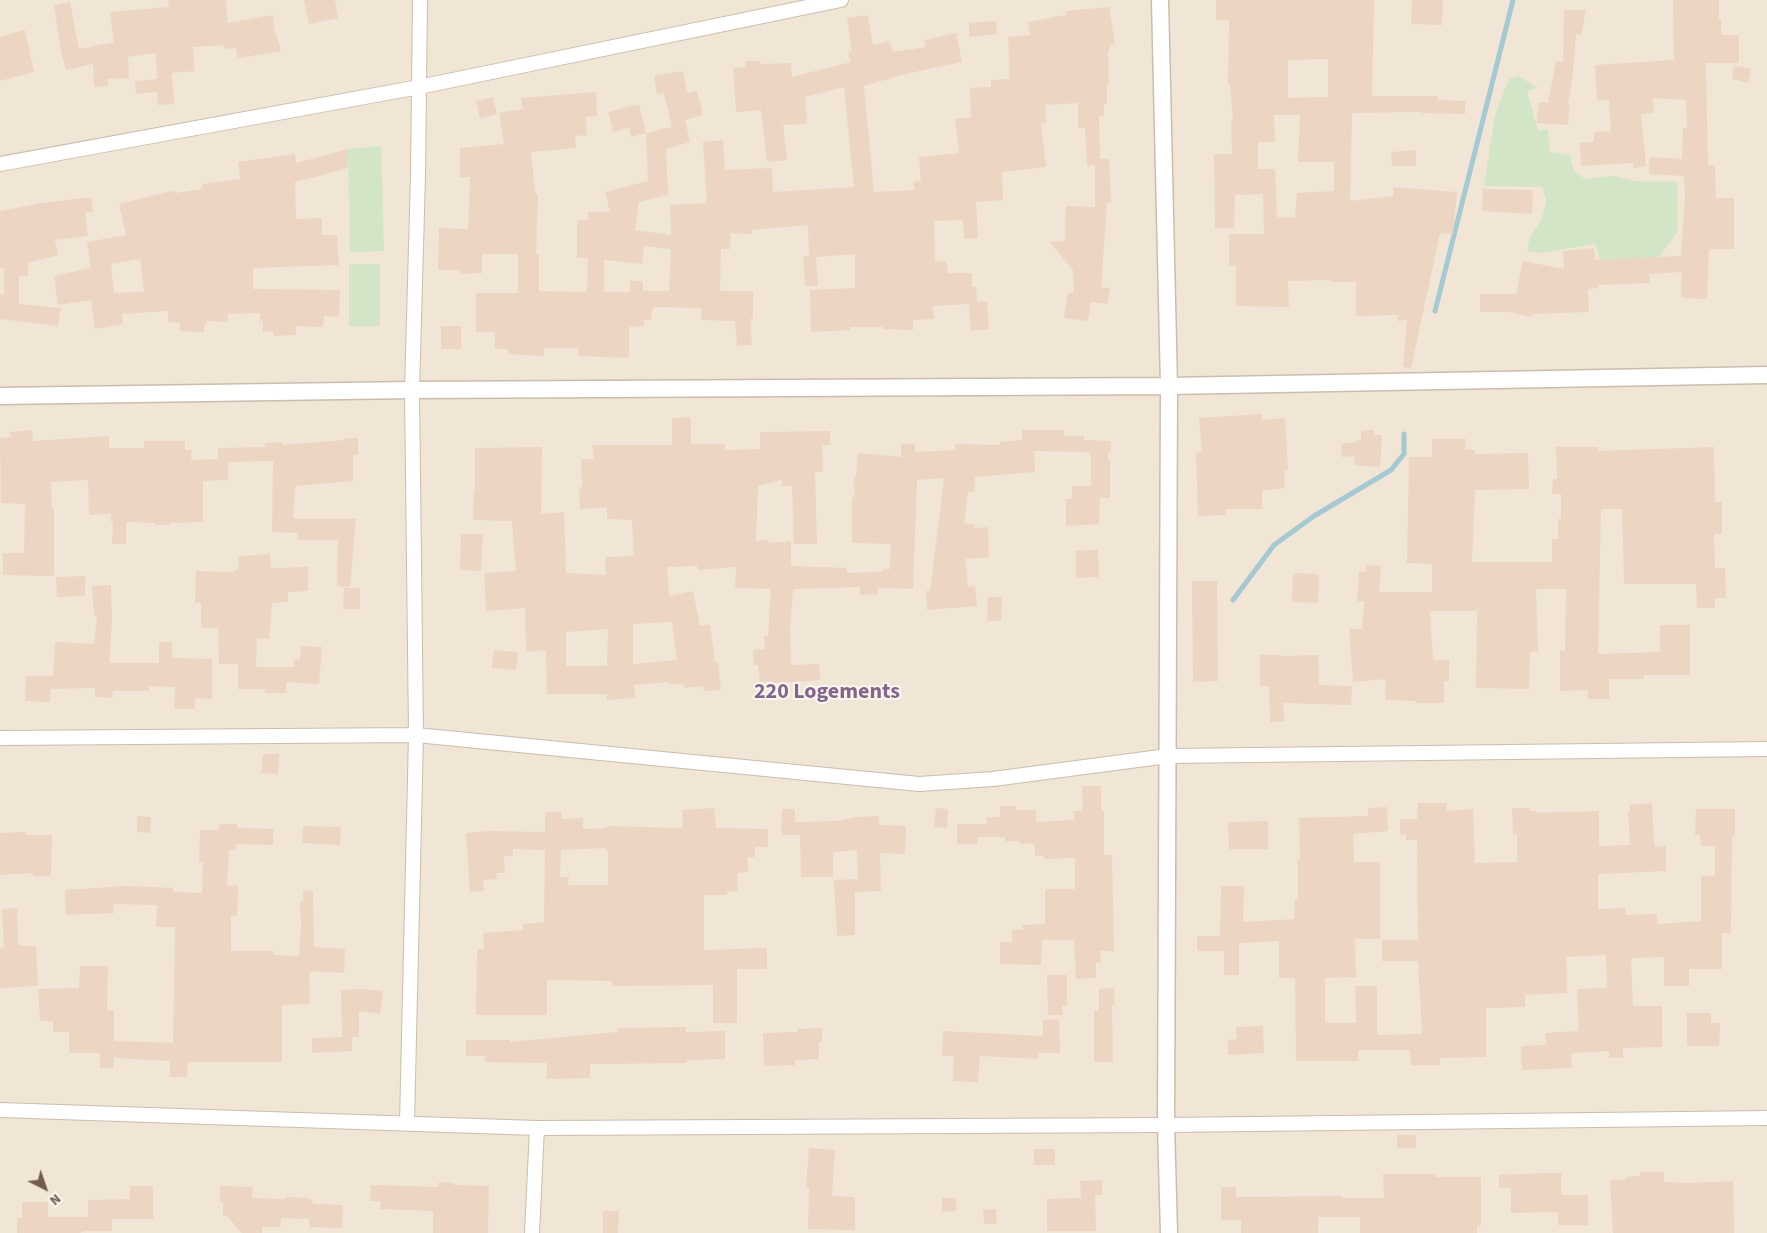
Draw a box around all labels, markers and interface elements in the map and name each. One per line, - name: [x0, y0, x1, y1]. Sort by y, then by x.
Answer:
- district label: 220 Logements: [754, 680, 900, 706]
- north arrow: [20, 1163, 70, 1213]
- text: N: [45, 1189, 65, 1210]

